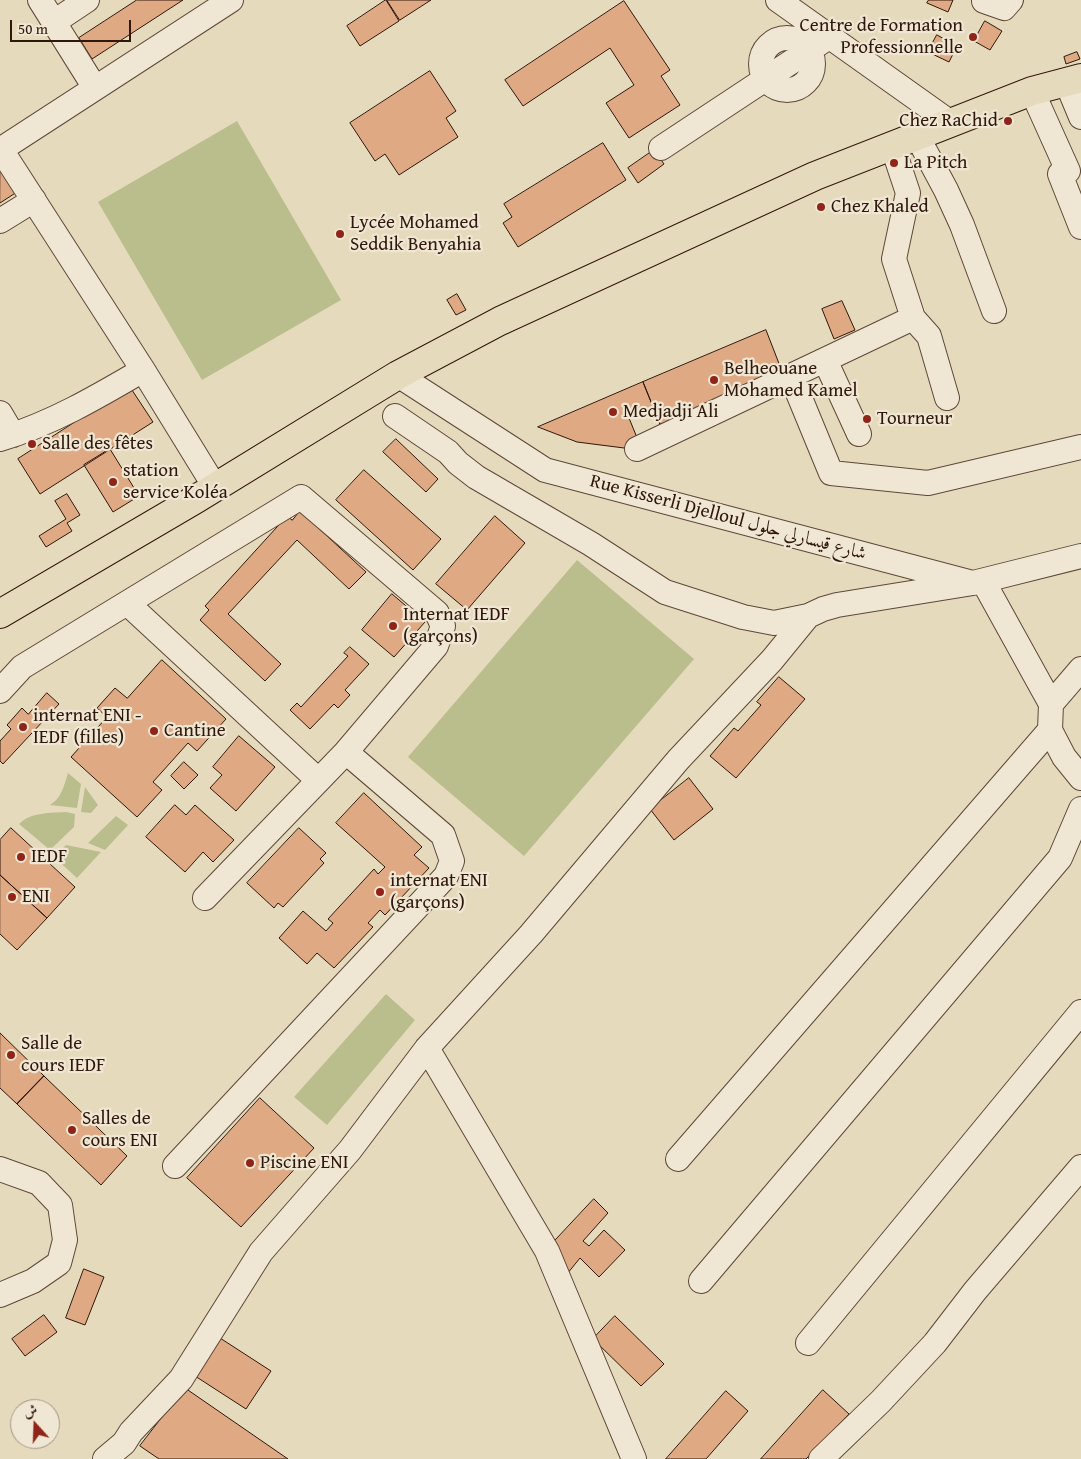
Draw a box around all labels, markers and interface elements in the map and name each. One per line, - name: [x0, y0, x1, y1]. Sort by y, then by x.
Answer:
- scale bar: [12, 10, 134, 42]
- place label: Centre de Formation Professionnelle: [800, 15, 963, 59]
- text: 50 m: [18, 18, 48, 39]
- marker: Centre de Formation Professionnelle: [967, 31, 979, 43]
- place label: Chez RaChid: [899, 110, 998, 132]
- marker: Chez RaChid: [1002, 115, 1014, 127]
- place label: La Pitch: [904, 152, 967, 174]
- marker: La Pitch: [888, 157, 900, 169]
- place label: Chez Khaled: [831, 196, 929, 218]
- marker: Chez Khaled: [815, 201, 827, 213]
- place label: Lycée Mohamed Seddik Benyahia: [350, 212, 481, 256]
- marker: Lycée Mohamed Seddik Benyahia: [334, 228, 346, 240]
- place label: Belheouane Mohamed Kamel: [724, 358, 858, 402]
- marker: Belheouane Mohamed Kamel: [708, 374, 720, 386]
- place label: Medjadji Ali: [623, 401, 719, 423]
- marker: Medjadji Ali: [607, 406, 619, 418]
- place label: Tourneur: [877, 408, 952, 430]
- marker: Tourneur: [861, 413, 873, 425]
- place label: Salle des fêtes: [42, 433, 153, 455]
- marker: Salle des fêtes: [26, 438, 38, 450]
- place label: station service Koléa: [123, 460, 228, 504]
- street label: Rue Kisserli Djelloul شارع قيسارلي جلول: [587, 470, 869, 566]
- marker: station service Koléa: [107, 476, 119, 488]
- place label: Internat IEDF (garçons): [403, 604, 510, 648]
- marker: Internat IEDF (garçons): [387, 620, 399, 632]
- place label: internat ENI - IEDF (filles): [33, 705, 142, 749]
- place label: Cantine: [164, 720, 226, 742]
- marker: internat ENI - IEDF (filles): [17, 721, 29, 733]
- marker: Cantine: [148, 725, 160, 737]
- place label: IEDF: [31, 846, 67, 868]
- marker: IEDF: [15, 851, 27, 863]
- place label: internat ENI (garçons): [390, 870, 488, 914]
- place label: ENI: [22, 886, 50, 908]
- marker: internat ENI (garçons): [374, 886, 386, 898]
- marker: ENI: [6, 891, 18, 903]
- place label: Salle de cours IEDF: [21, 1033, 105, 1077]
- marker: Salle de cours IEDF: [5, 1049, 17, 1061]
- place label: Salles de cours ENI: [82, 1108, 158, 1152]
- marker: Salles de cours ENI: [66, 1124, 78, 1136]
- place label: Piscine ENI: [260, 1152, 348, 1174]
- marker: Piscine ENI: [244, 1157, 256, 1169]
- north arrow: [10, 1399, 60, 1449]
- text: ش: [20, 1399, 40, 1423]

